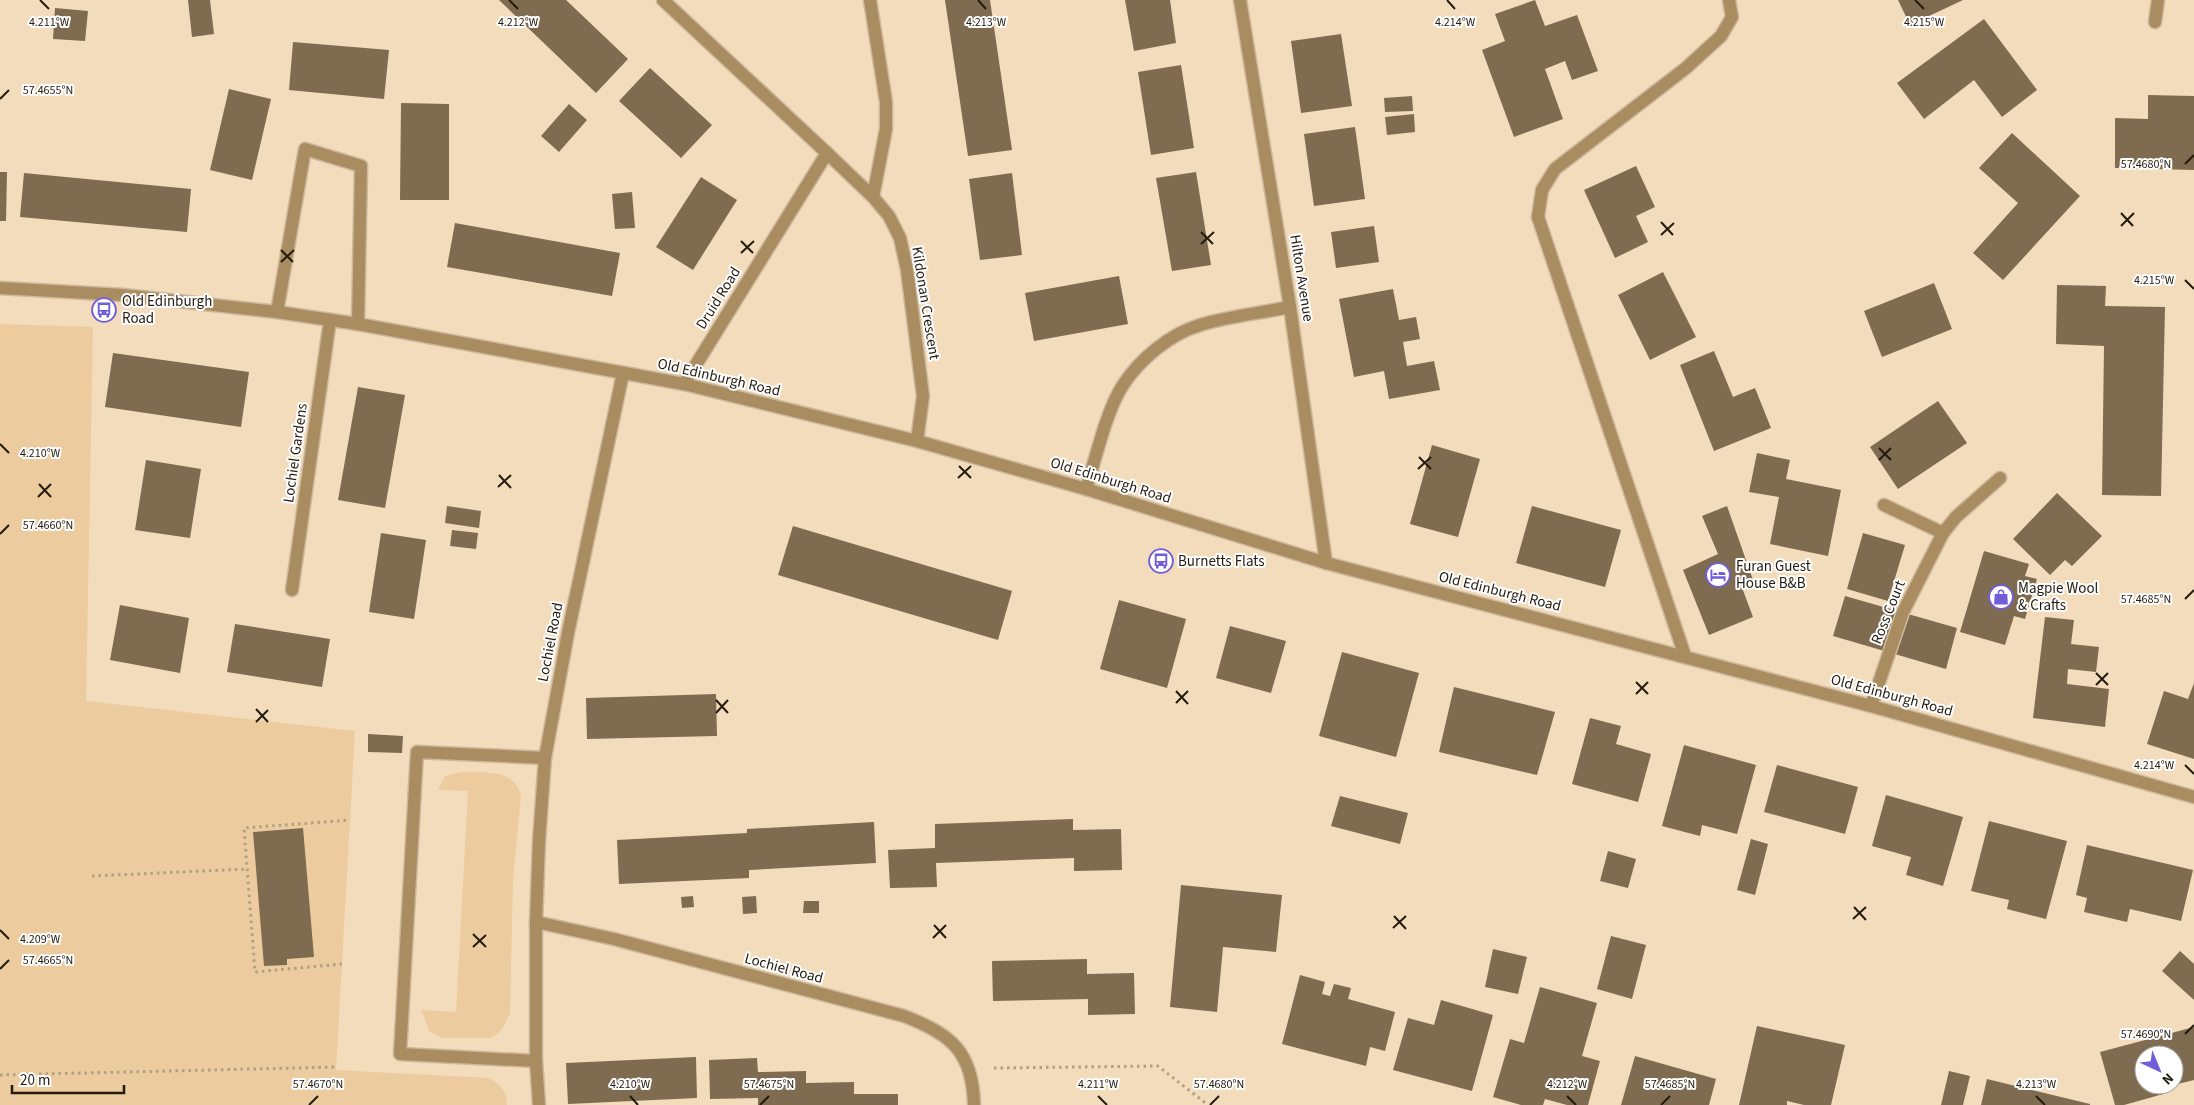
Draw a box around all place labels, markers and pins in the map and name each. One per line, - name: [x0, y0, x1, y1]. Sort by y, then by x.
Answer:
- place label: Old Edinburgh Road: [122, 291, 212, 329]
- bus stop icon: Old Edinburgh Road: [91, 297, 117, 323]
- bus stop icon: Burnetts Flats: [1148, 548, 1174, 574]
- place label: Burnetts Flats: [1178, 551, 1264, 572]
- place label: Furan Guest House B&B: [1736, 556, 1811, 594]
- hotel icon: Furan Guest House B&B: [1705, 562, 1731, 588]
- place label: Magpie Wool & Crafts: [2018, 578, 2099, 616]
- shop icon: Magpie Wool & Crafts: [1988, 584, 2014, 610]

